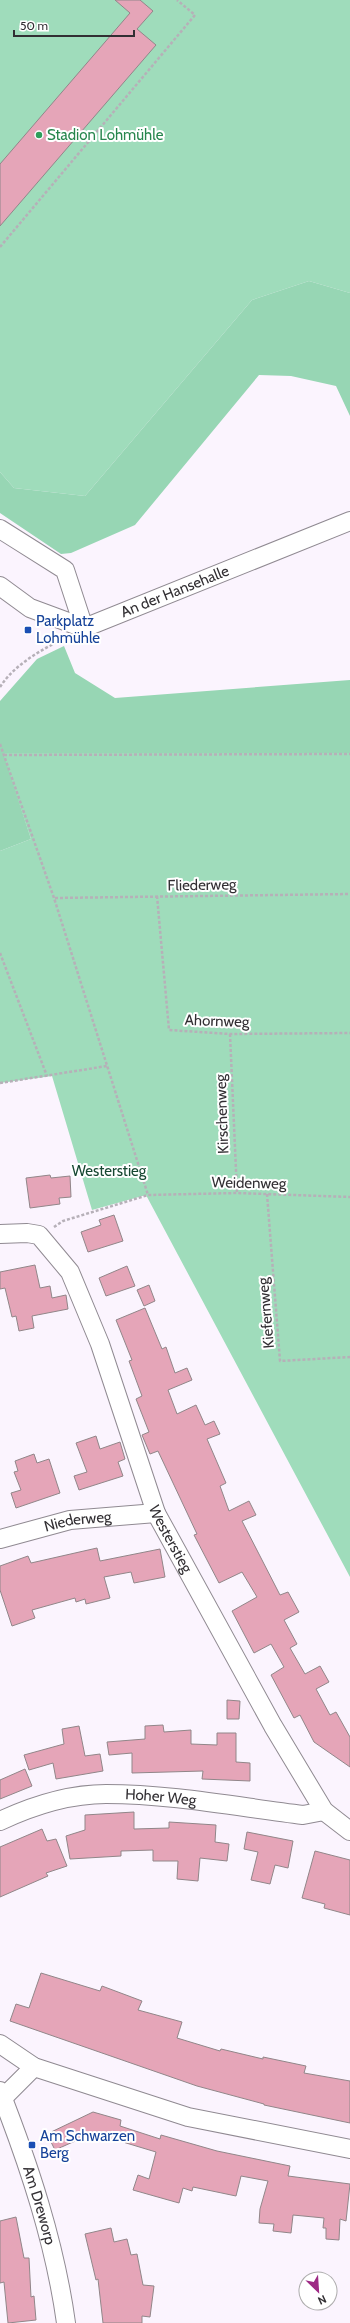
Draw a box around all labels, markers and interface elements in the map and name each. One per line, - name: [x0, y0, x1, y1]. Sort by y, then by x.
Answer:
- scale bar: [14, 12, 134, 38]
- text: 50 m: [20, 18, 48, 33]
- place label: Stadion Lohmühle: [47, 126, 164, 144]
- marker: Stadion Lohmühle: [34, 130, 44, 140]
- street label: An der Hansehalle: [118, 561, 232, 621]
- place label: Parkplatz Lohmühle: [36, 612, 100, 647]
- marker: Parkplatz Lohmühle: [23, 625, 33, 635]
- street label: Fliederweg: [167, 875, 237, 895]
- street label: Ahornweg: [184, 1011, 250, 1031]
- street label: Kirschenweg: [212, 1073, 232, 1154]
- park label: Westerstieg: [72, 1162, 147, 1180]
- street label: Weidenweg: [212, 1173, 287, 1193]
- street label: Kiefernweg: [254, 1276, 278, 1349]
- street label: Westerstieg: [145, 1503, 196, 1576]
- street label: Niederweg: [42, 1508, 113, 1536]
- street label: Hoher Weg: [125, 1785, 198, 1809]
- place label: Am Schwarzen Berg: [40, 2127, 135, 2162]
- marker: Am Schwarzen Berg: [27, 2140, 37, 2150]
- street label: Am Dreworp: [19, 2164, 59, 2246]
- north arrow: [298, 2271, 338, 2311]
- text: N: [316, 2292, 329, 2308]

